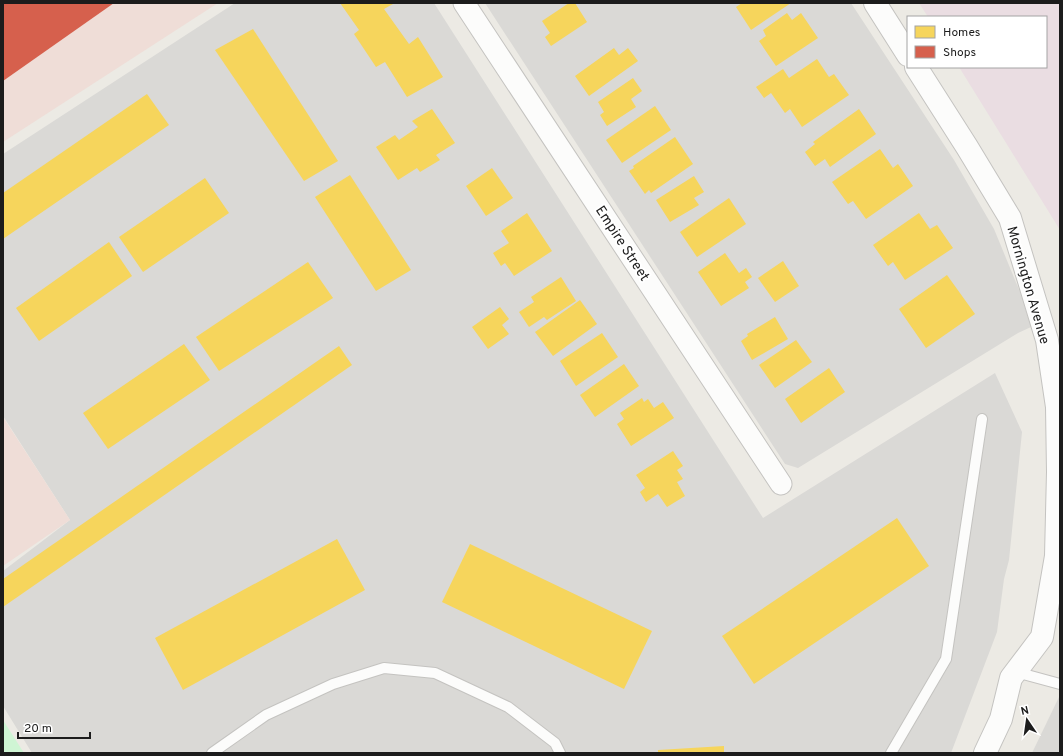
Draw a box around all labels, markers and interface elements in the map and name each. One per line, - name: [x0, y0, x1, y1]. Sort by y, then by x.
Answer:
- legend: [907, 16, 1047, 68]
- text: Homes: [943, 25, 980, 41]
- text: Shops: [943, 45, 976, 61]
- street label: Empire Street: [591, 203, 652, 285]
- street label: Mornington Avenue: [1003, 224, 1053, 346]
- north arrow: [1007, 700, 1047, 740]
- text: N: [1020, 704, 1030, 719]
- scale bar: [18, 714, 90, 740]
- text: 20 m: [24, 721, 52, 737]

